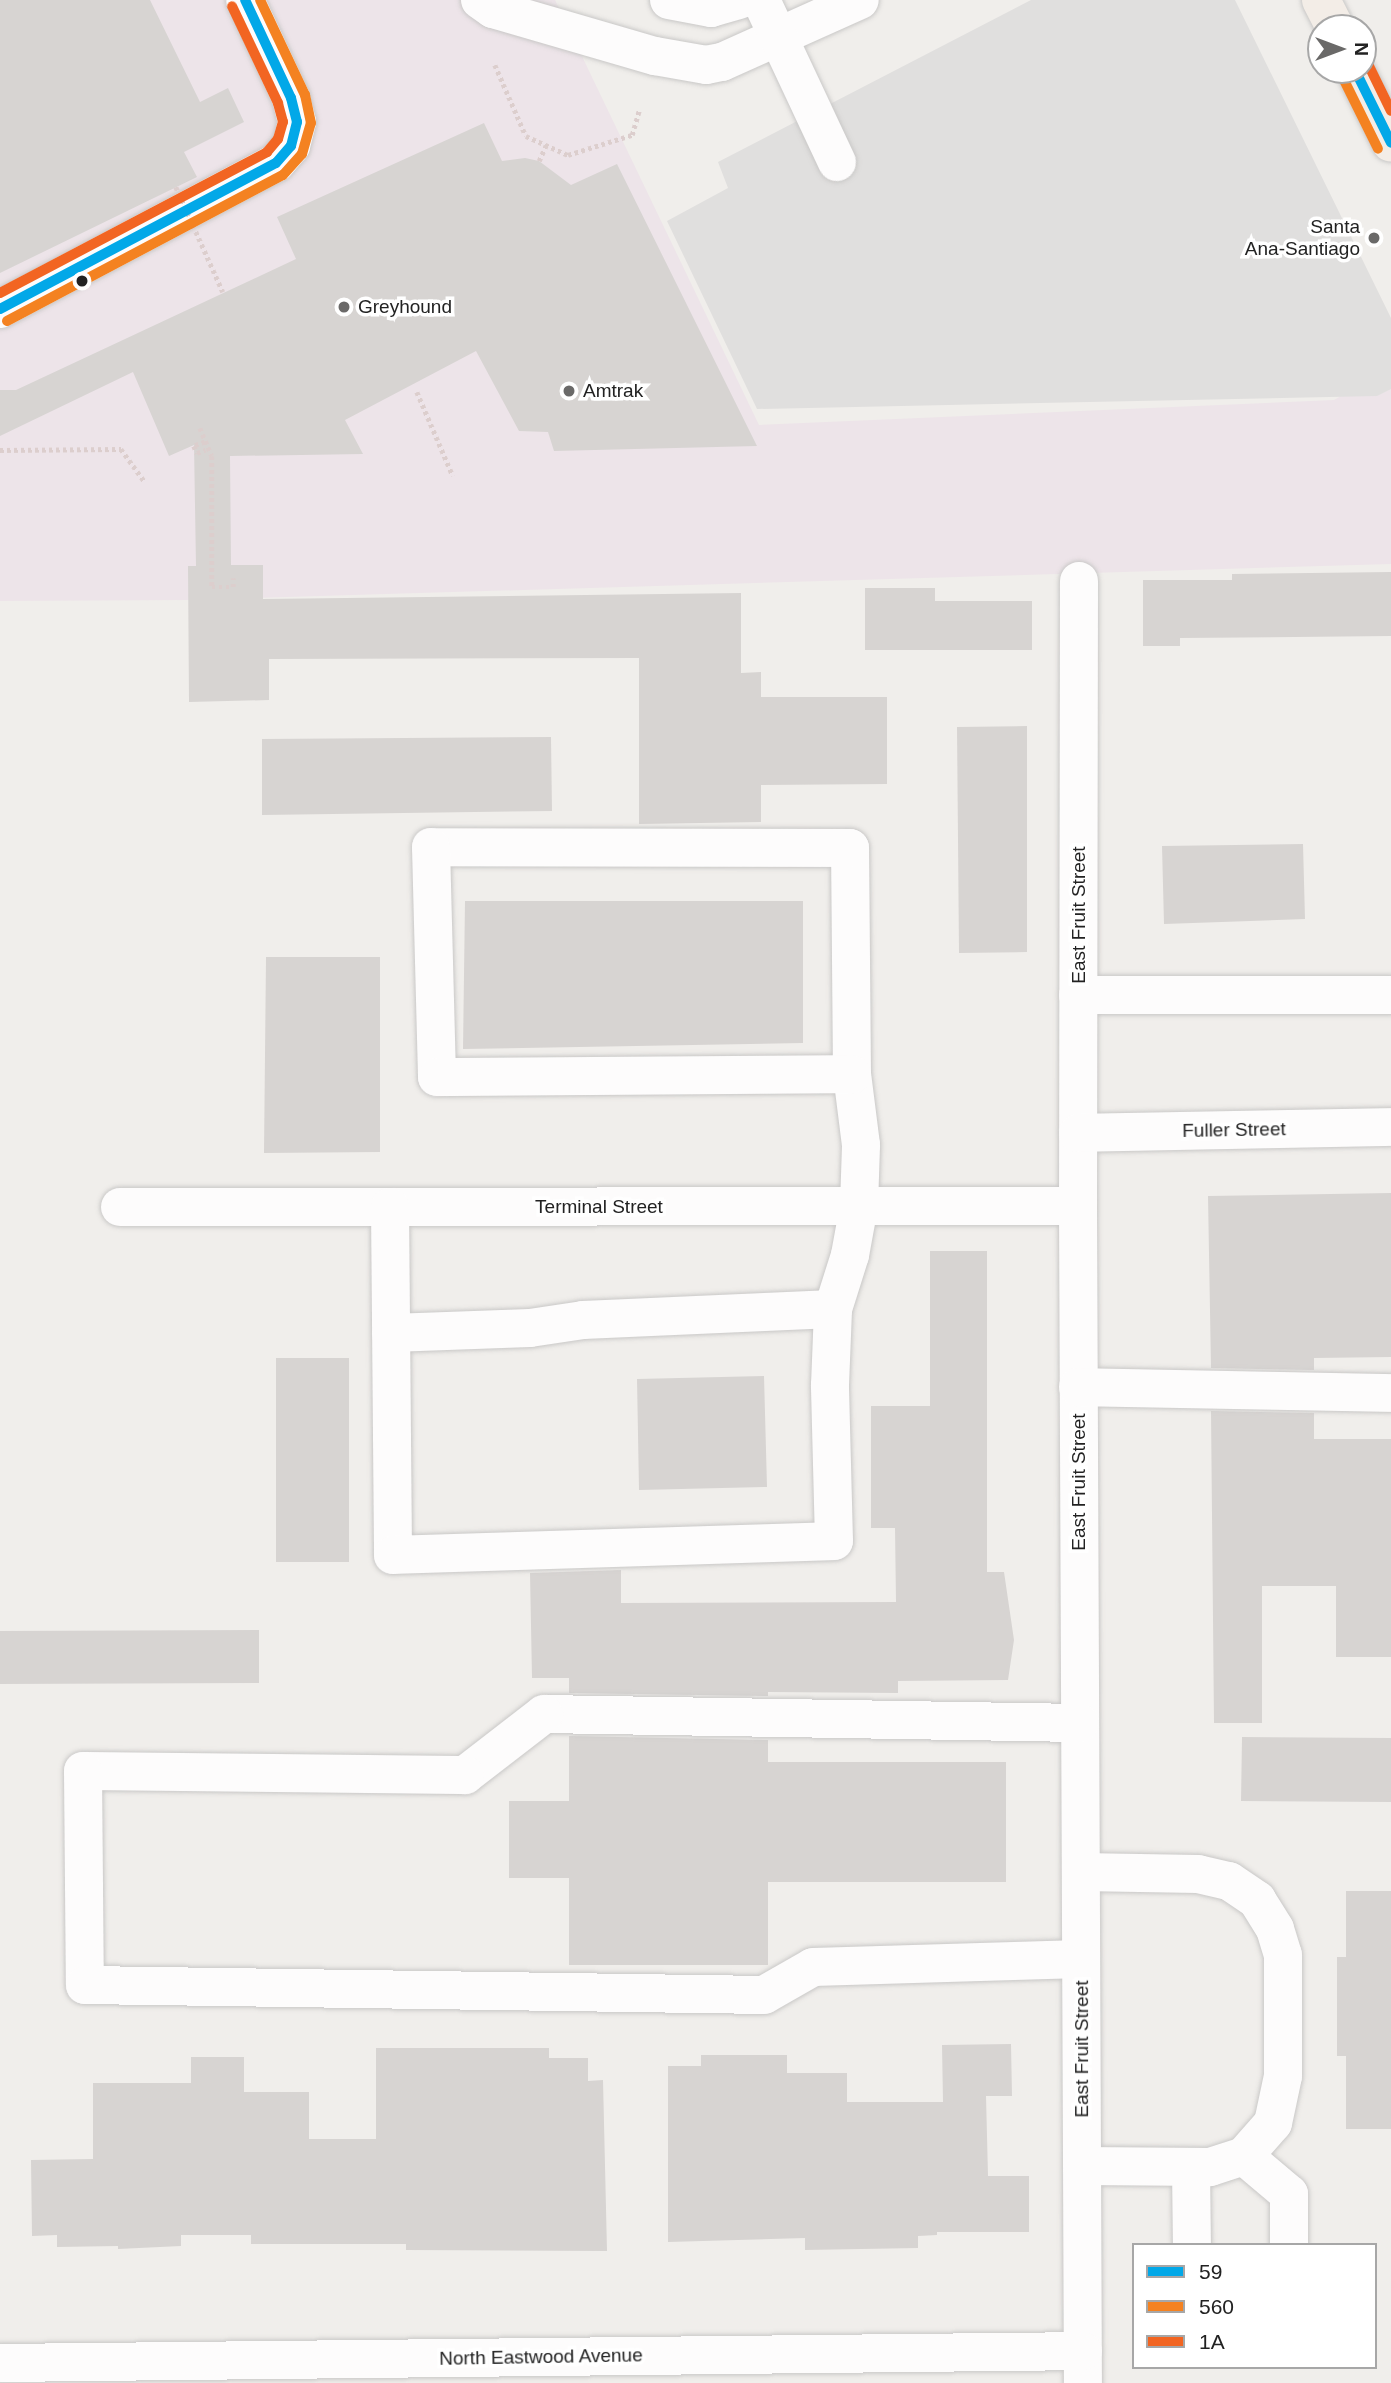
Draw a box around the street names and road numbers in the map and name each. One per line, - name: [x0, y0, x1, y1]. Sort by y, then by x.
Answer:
- street label: East Fruit Street: [1068, 846, 1090, 984]
- street label: Fuller Street: [1182, 1118, 1286, 1142]
- street label: Terminal Street: [535, 1196, 663, 1218]
- street label: East Fruit Street: [1068, 1413, 1090, 1551]
- street label: East Fruit Street: [1071, 1980, 1093, 2118]
- street label: North Eastwood Avenue: [439, 2344, 643, 2370]

